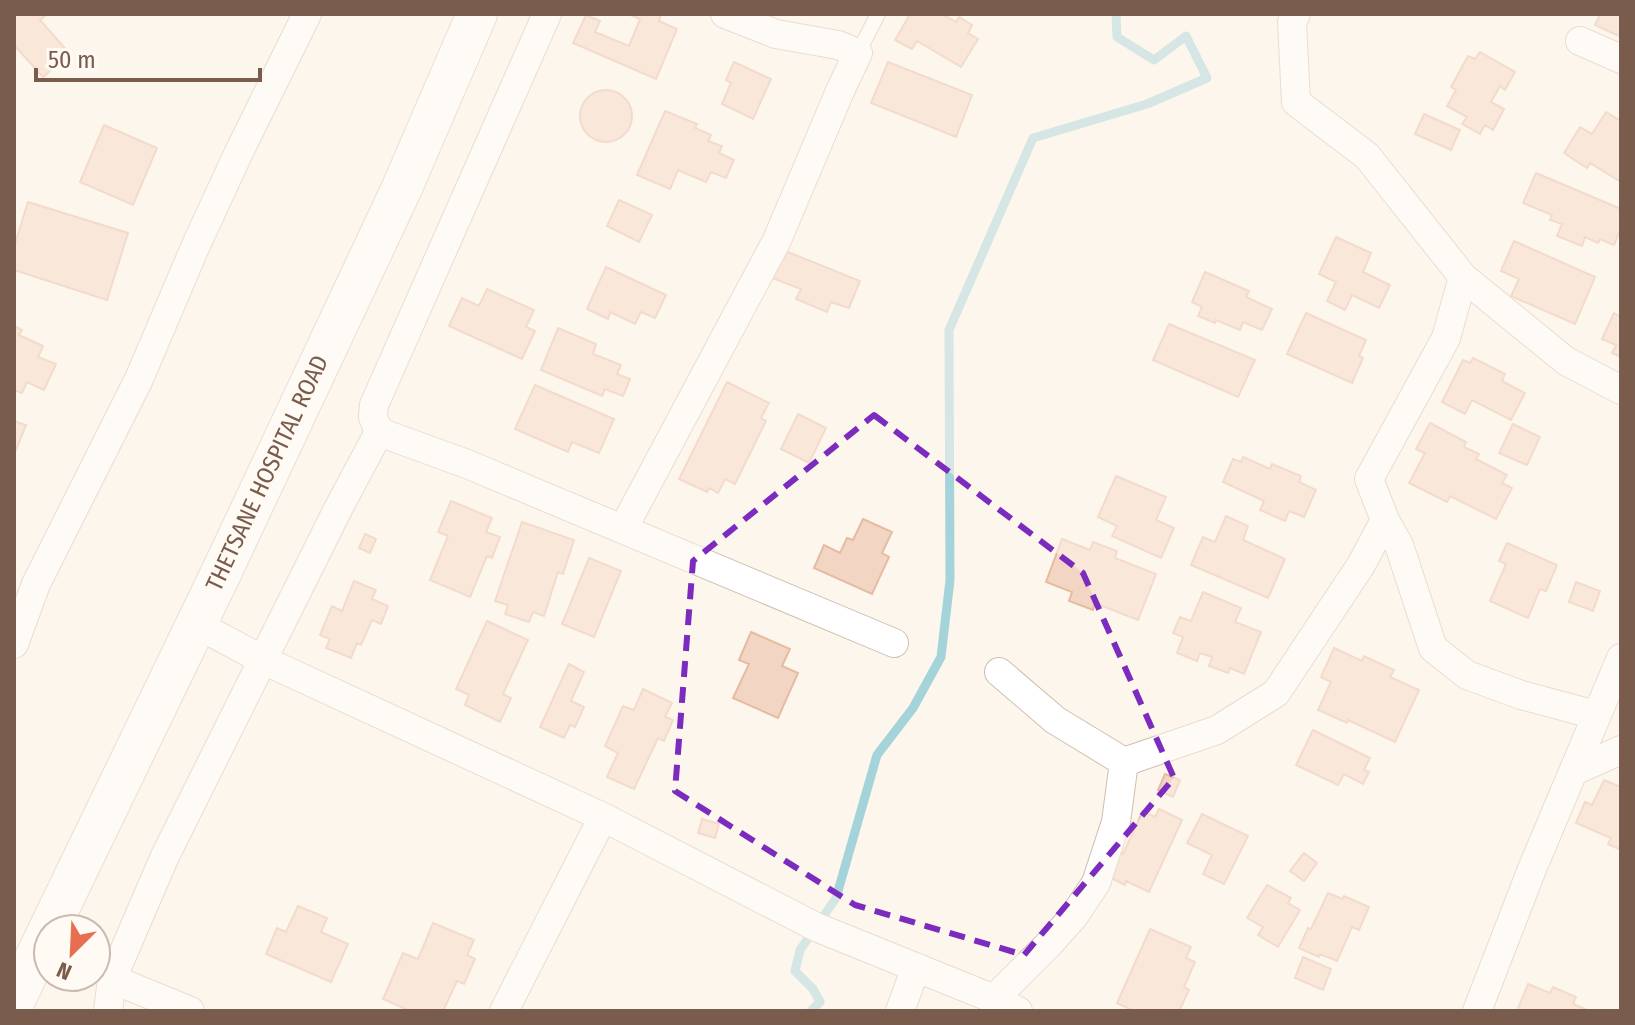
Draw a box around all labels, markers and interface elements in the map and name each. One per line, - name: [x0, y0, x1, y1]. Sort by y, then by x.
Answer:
- scale bar: [36, 32, 260, 82]
- text: 50 m: [48, 46, 96, 74]
- street label: THETSANE HOSPITAL ROAD: [200, 351, 334, 595]
- north arrow: [32, 913, 112, 993]
- text: N: [53, 956, 76, 986]

